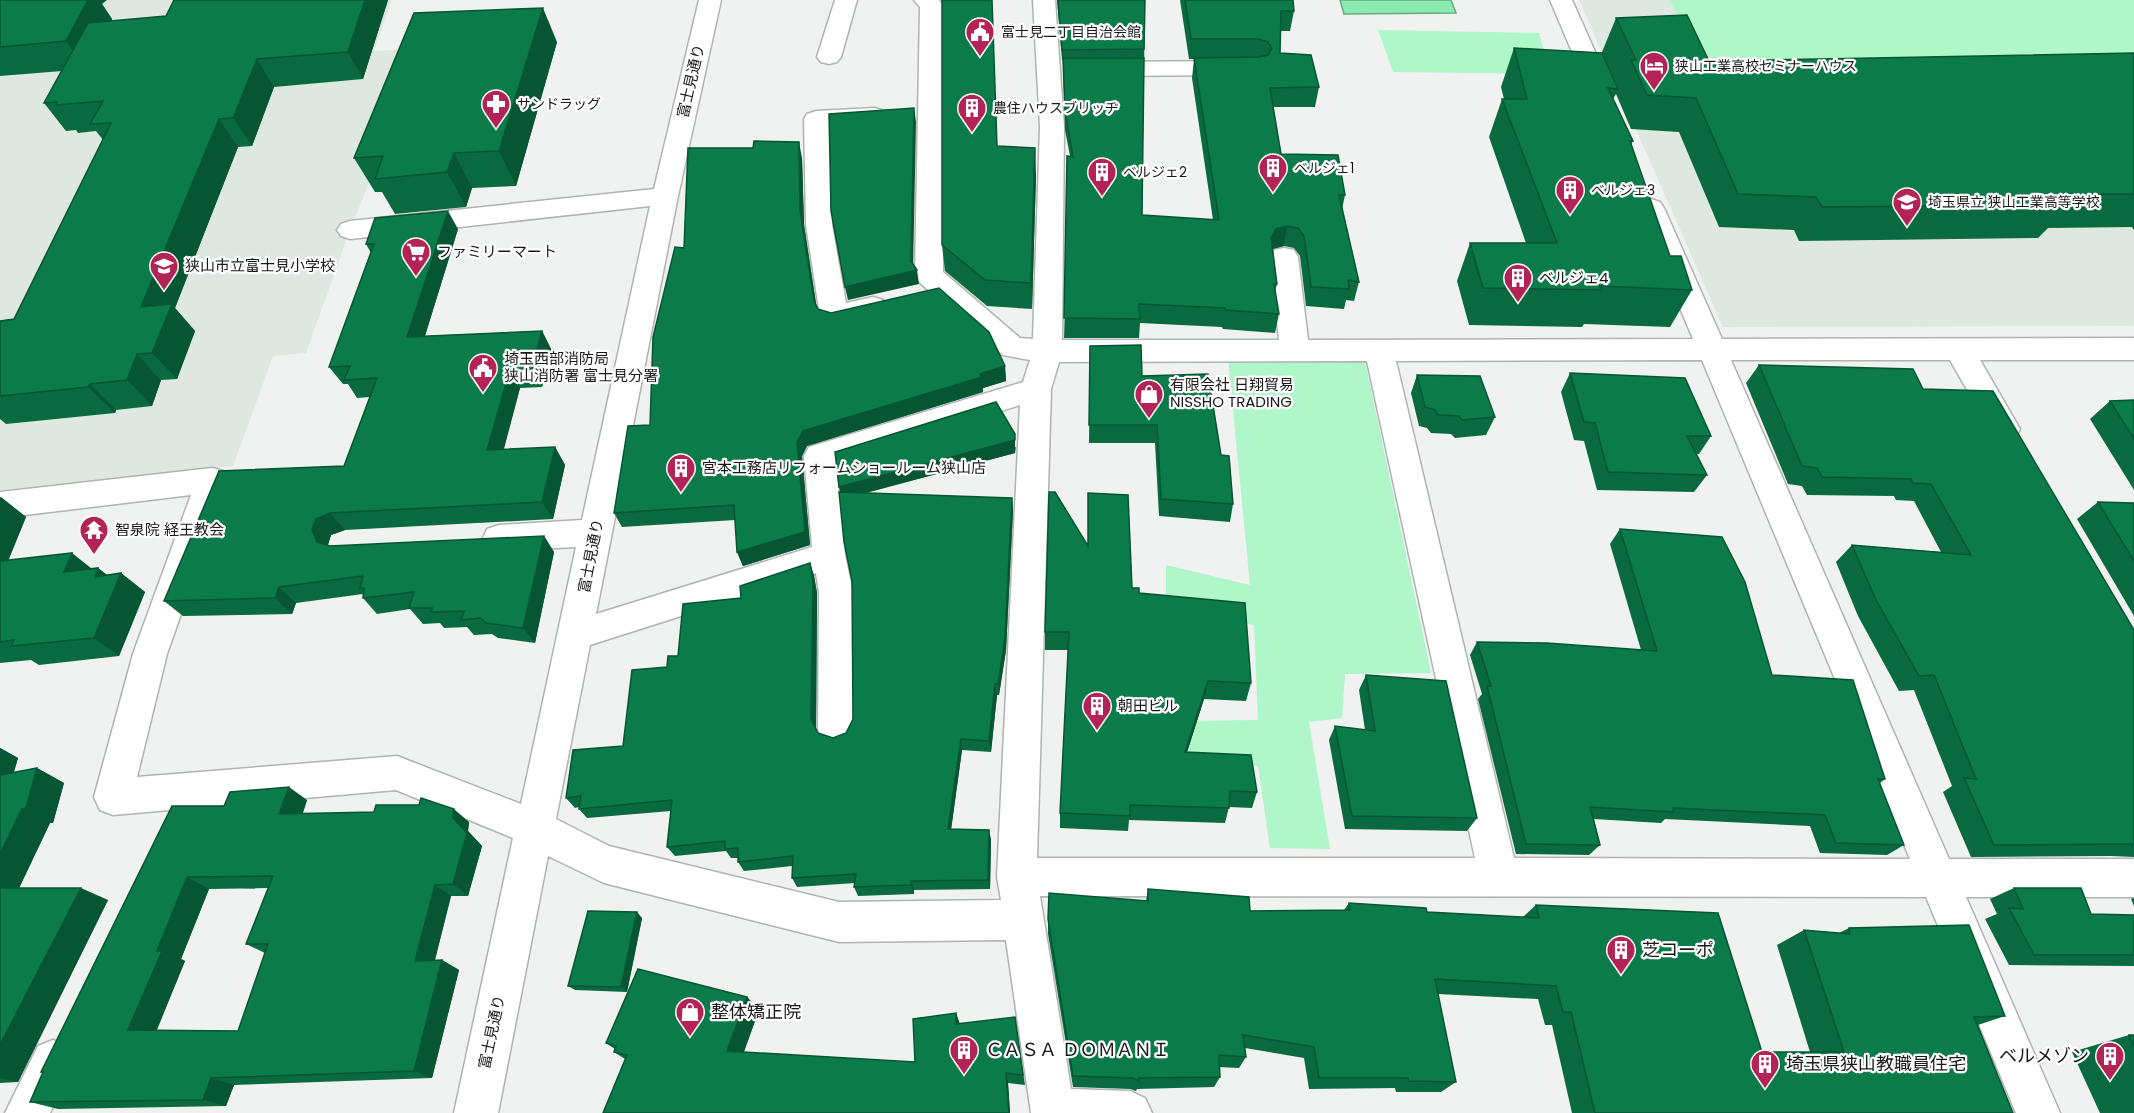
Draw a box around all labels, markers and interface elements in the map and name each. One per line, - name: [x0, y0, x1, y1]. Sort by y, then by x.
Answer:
- public building icon: 富士見二丁目自治会館: [964, 16, 996, 58]
- place label: 富士見二丁目自治会館: [1001, 22, 1141, 42]
- street label: 富士見通り: [672, 42, 709, 120]
- hotel icon: 狭山工業高校セミナーハウス: [1638, 50, 1670, 92]
- place label: 狭山工業高校セミナーハウス: [1675, 56, 1857, 76]
- pharmacy icon: サンドラッグ: [480, 88, 512, 130]
- building icon: 農住ハウスブリッヂ: [956, 92, 988, 134]
- place label: サンドラッグ: [517, 94, 601, 114]
- place label: 農住ハウスブリッヂ: [993, 98, 1119, 118]
- building icon: ベルジェ1: [1257, 152, 1289, 194]
- building icon: ベルジェ2: [1086, 156, 1118, 198]
- place label: ベルジェ1: [1294, 158, 1354, 178]
- place label: ベルジェ2: [1123, 162, 1187, 182]
- building icon: ベルジェ3: [1554, 174, 1586, 216]
- place label: ベルジェ3: [1591, 180, 1655, 200]
- school or university icon: 埼玉県立 狭山工業高等学校: [1891, 186, 1923, 228]
- place label: 埼玉県立 狭山工業高等学校: [1928, 192, 2100, 212]
- supermarket icon: ファミリーマート: [400, 236, 432, 278]
- place label: ファミリーマート: [437, 241, 557, 262]
- school or university icon: 狭山市立富士見小学校: [148, 250, 180, 292]
- place label: 狭山市立富士見小学校: [185, 255, 335, 276]
- building icon: ベルジェ4: [1502, 262, 1534, 304]
- place label: ベルジェ4: [1539, 267, 1608, 288]
- place label: 埼玉西部消防局 狭山消防署 富士見分署: [504, 348, 658, 386]
- public building icon: 埼玉西部消防局 狭山消防署 富士見分署: [467, 352, 499, 394]
- place label: 有限会社 日翔貿易 NISSHO TRADING: [1170, 374, 1294, 412]
- shop icon: 有限会社 日翔貿易 NISSHO TRADING: [1133, 378, 1165, 420]
- building icon: 宮本工務店リフォームショールーム狭山店: [665, 452, 697, 494]
- place label: 宮本工務店リフォームショールーム狭山店: [702, 457, 986, 478]
- temple icon: 智泉院 経王教会: [78, 514, 110, 556]
- street label: 富士見通り: [573, 517, 608, 595]
- place label: 智泉院 経王教会: [115, 519, 224, 540]
- building icon: 朝田ビル: [1081, 690, 1113, 732]
- place label: 朝田ビル: [1118, 695, 1178, 716]
- building icon: 芝コーポ: [1605, 934, 1637, 976]
- place label: 芝コーポ: [1642, 937, 1714, 962]
- street label: 富士見通り: [473, 993, 510, 1071]
- shop icon: 整体矯正院: [674, 996, 706, 1038]
- place label: 整体矯正院: [711, 999, 801, 1024]
- building icon: ＣＡＳＡ ＤＯＭＡＮＩ: [948, 1034, 980, 1076]
- place label: ＣＡＳＡ ＤＯＭＡＮＩ: [985, 1037, 1170, 1062]
- building icon: ベルメゾン: [2094, 1040, 2126, 1082]
- place label: ベルメゾン: [1999, 1043, 2089, 1068]
- building icon: 埼玉県狭山教職員住宅: [1749, 1048, 1781, 1090]
- place label: 埼玉県狭山教職員住宅: [1786, 1051, 1966, 1076]

